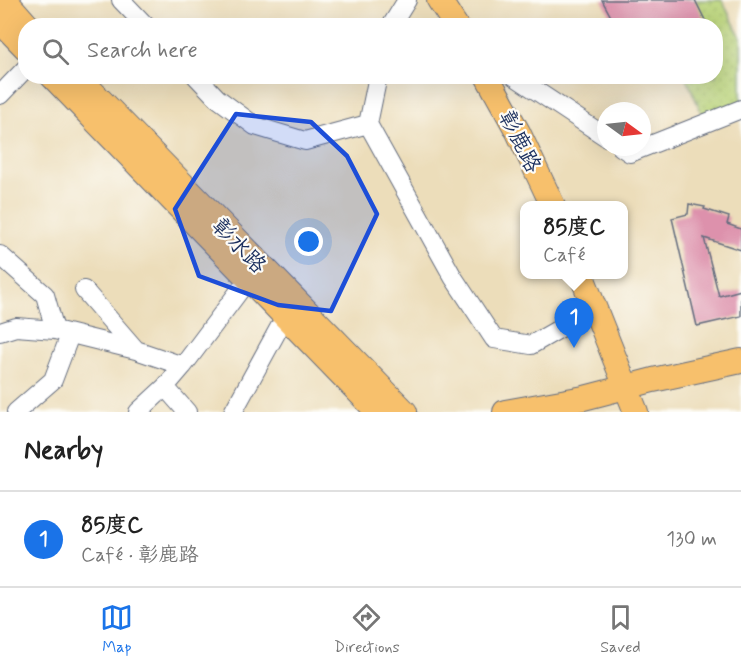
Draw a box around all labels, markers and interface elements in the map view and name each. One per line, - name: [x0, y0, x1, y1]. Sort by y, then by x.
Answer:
- search box: [18, 18, 723, 84]
- icon: search: [39, 35, 72, 68]
- text: Search here: [87, 37, 198, 65]
- north arrow: [597, 102, 651, 156]
- street label: 彰鹿路: [492, 106, 547, 178]
- popup: [520, 201, 628, 279]
- street label: 彰水路: [206, 213, 272, 280]
- text: 85度C: [543, 214, 605, 242]
- your location: [294, 227, 323, 256]
- text: Café: [543, 242, 585, 269]
- pin: 1: [554, 298, 594, 348]
- text: Nearby: [24, 434, 103, 468]
- text: 85度C: [81, 512, 143, 540]
- text: 1: [39, 526, 48, 553]
- text: 130 m: [666, 526, 717, 553]
- text: Café · 彰鹿路: [81, 542, 199, 569]
- tab: Map: [100, 601, 133, 658]
- tab: Directions: [334, 601, 400, 658]
- tab: Saved: [600, 601, 641, 658]

